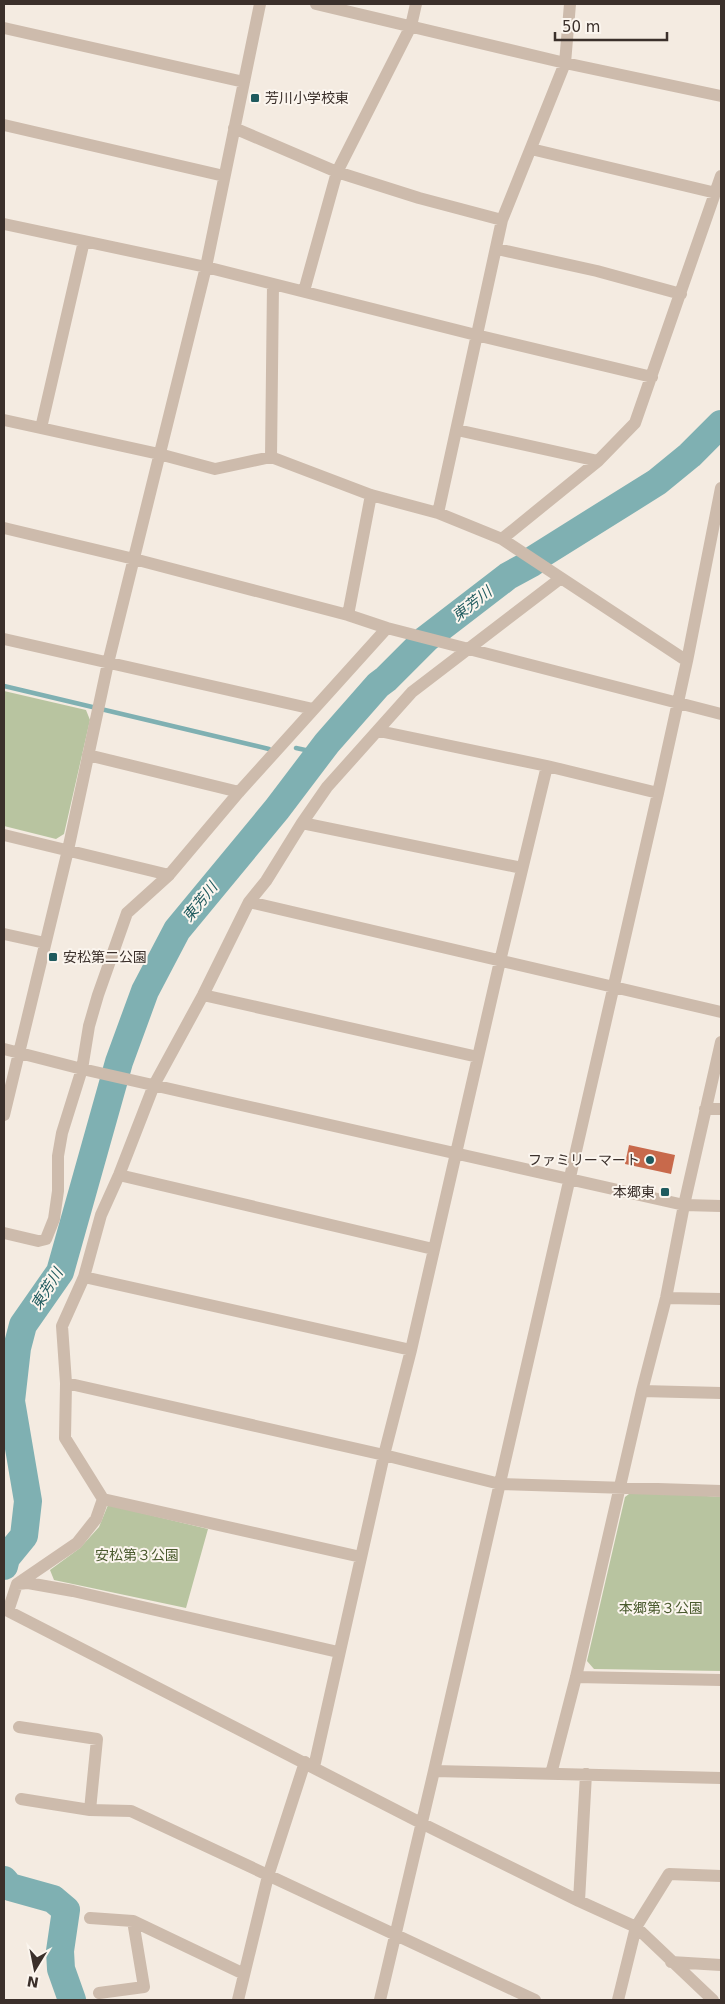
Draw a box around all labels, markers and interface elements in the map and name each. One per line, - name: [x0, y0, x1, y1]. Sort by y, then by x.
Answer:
- scale bar: [555, 10, 668, 42]
- text: 50 m: [562, 18, 600, 36]
- place label: 芳川小学校東: [265, 90, 349, 106]
- marker: 芳川小学校東: [249, 92, 261, 104]
- water label: 東芳川: [449, 582, 497, 625]
- water label: 東芳川: [179, 877, 222, 925]
- place label: 安松第二公園: [63, 949, 147, 965]
- marker: 安松第二公園: [47, 951, 59, 963]
- place label: ファミリーマート: [528, 1152, 640, 1168]
- marker: ファミリーマート: [644, 1154, 656, 1166]
- place label: 本郷東: [613, 1184, 655, 1200]
- marker: 本郷東: [659, 1186, 671, 1198]
- water label: 東芳川: [27, 1263, 68, 1313]
- park label: 安松第３公園: [95, 1547, 179, 1563]
- park label: 本郷第３公園: [619, 1600, 703, 1616]
- north arrow: [10, 1944, 60, 1994]
- text: N: [26, 1973, 40, 1991]

